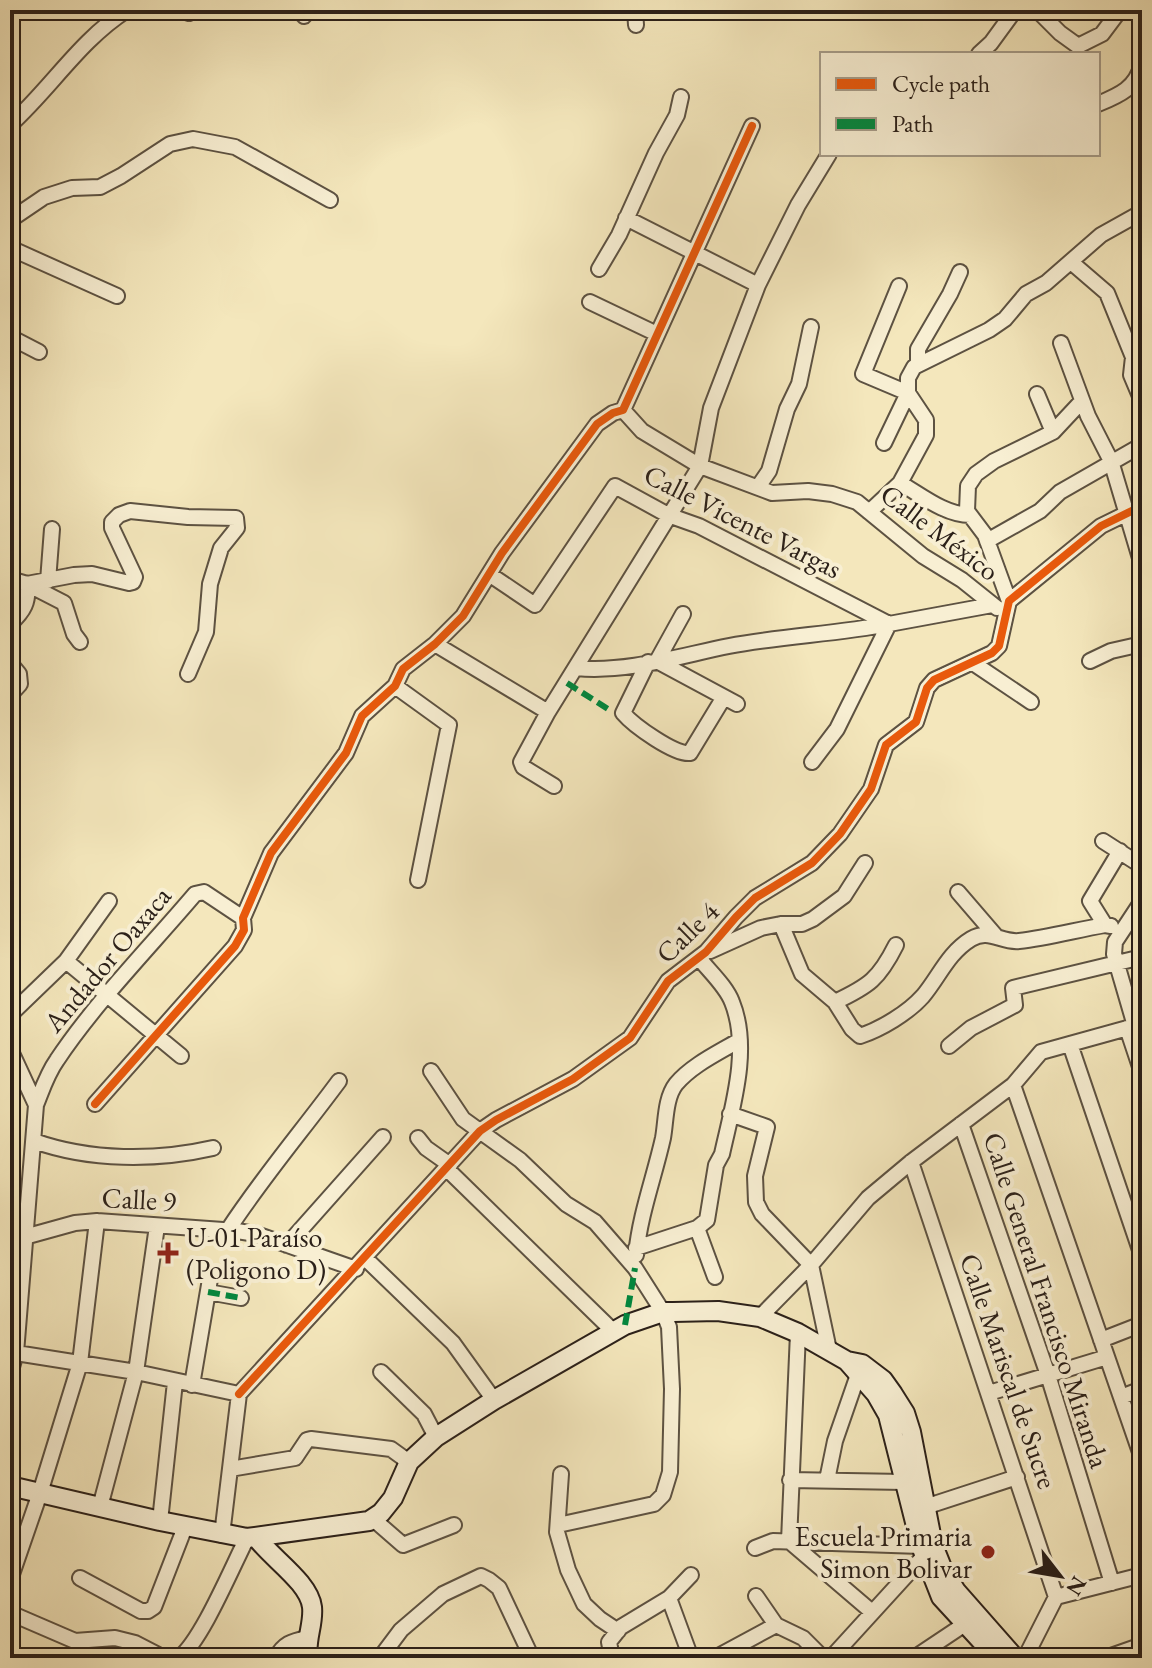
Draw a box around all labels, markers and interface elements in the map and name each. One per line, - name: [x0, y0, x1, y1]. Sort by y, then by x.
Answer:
- legend: [820, 52, 1100, 156]
- text: Cycle path: [892, 68, 990, 99]
- text: Path: [892, 108, 934, 139]
- street label: Calle Vicente Vargas: [638, 456, 848, 586]
- street label: Calle México: [873, 476, 1007, 588]
- street label: Andador Oaxaca: [35, 878, 179, 1040]
- street label: Calle 4: [648, 893, 727, 971]
- street label: Calle General Francisco Miranda: [976, 1128, 1119, 1473]
- street label: Calle 9: [101, 1179, 177, 1219]
- place label: U-01 Paraíso (Poligono D): [186, 1219, 326, 1287]
- marker: U-01 Paraíso (Poligono D): [157, 1242, 179, 1264]
- street label: Calle Mariscal de Sucre: [952, 1249, 1066, 1493]
- place label: Escuela Primaria Simon Bolivar: [795, 1518, 973, 1586]
- north arrow: [1020, 1536, 1100, 1616]
- marker: Escuela Primaria Simon Bolivar: [979, 1543, 997, 1561]
- text: N: [1060, 1571, 1094, 1601]

